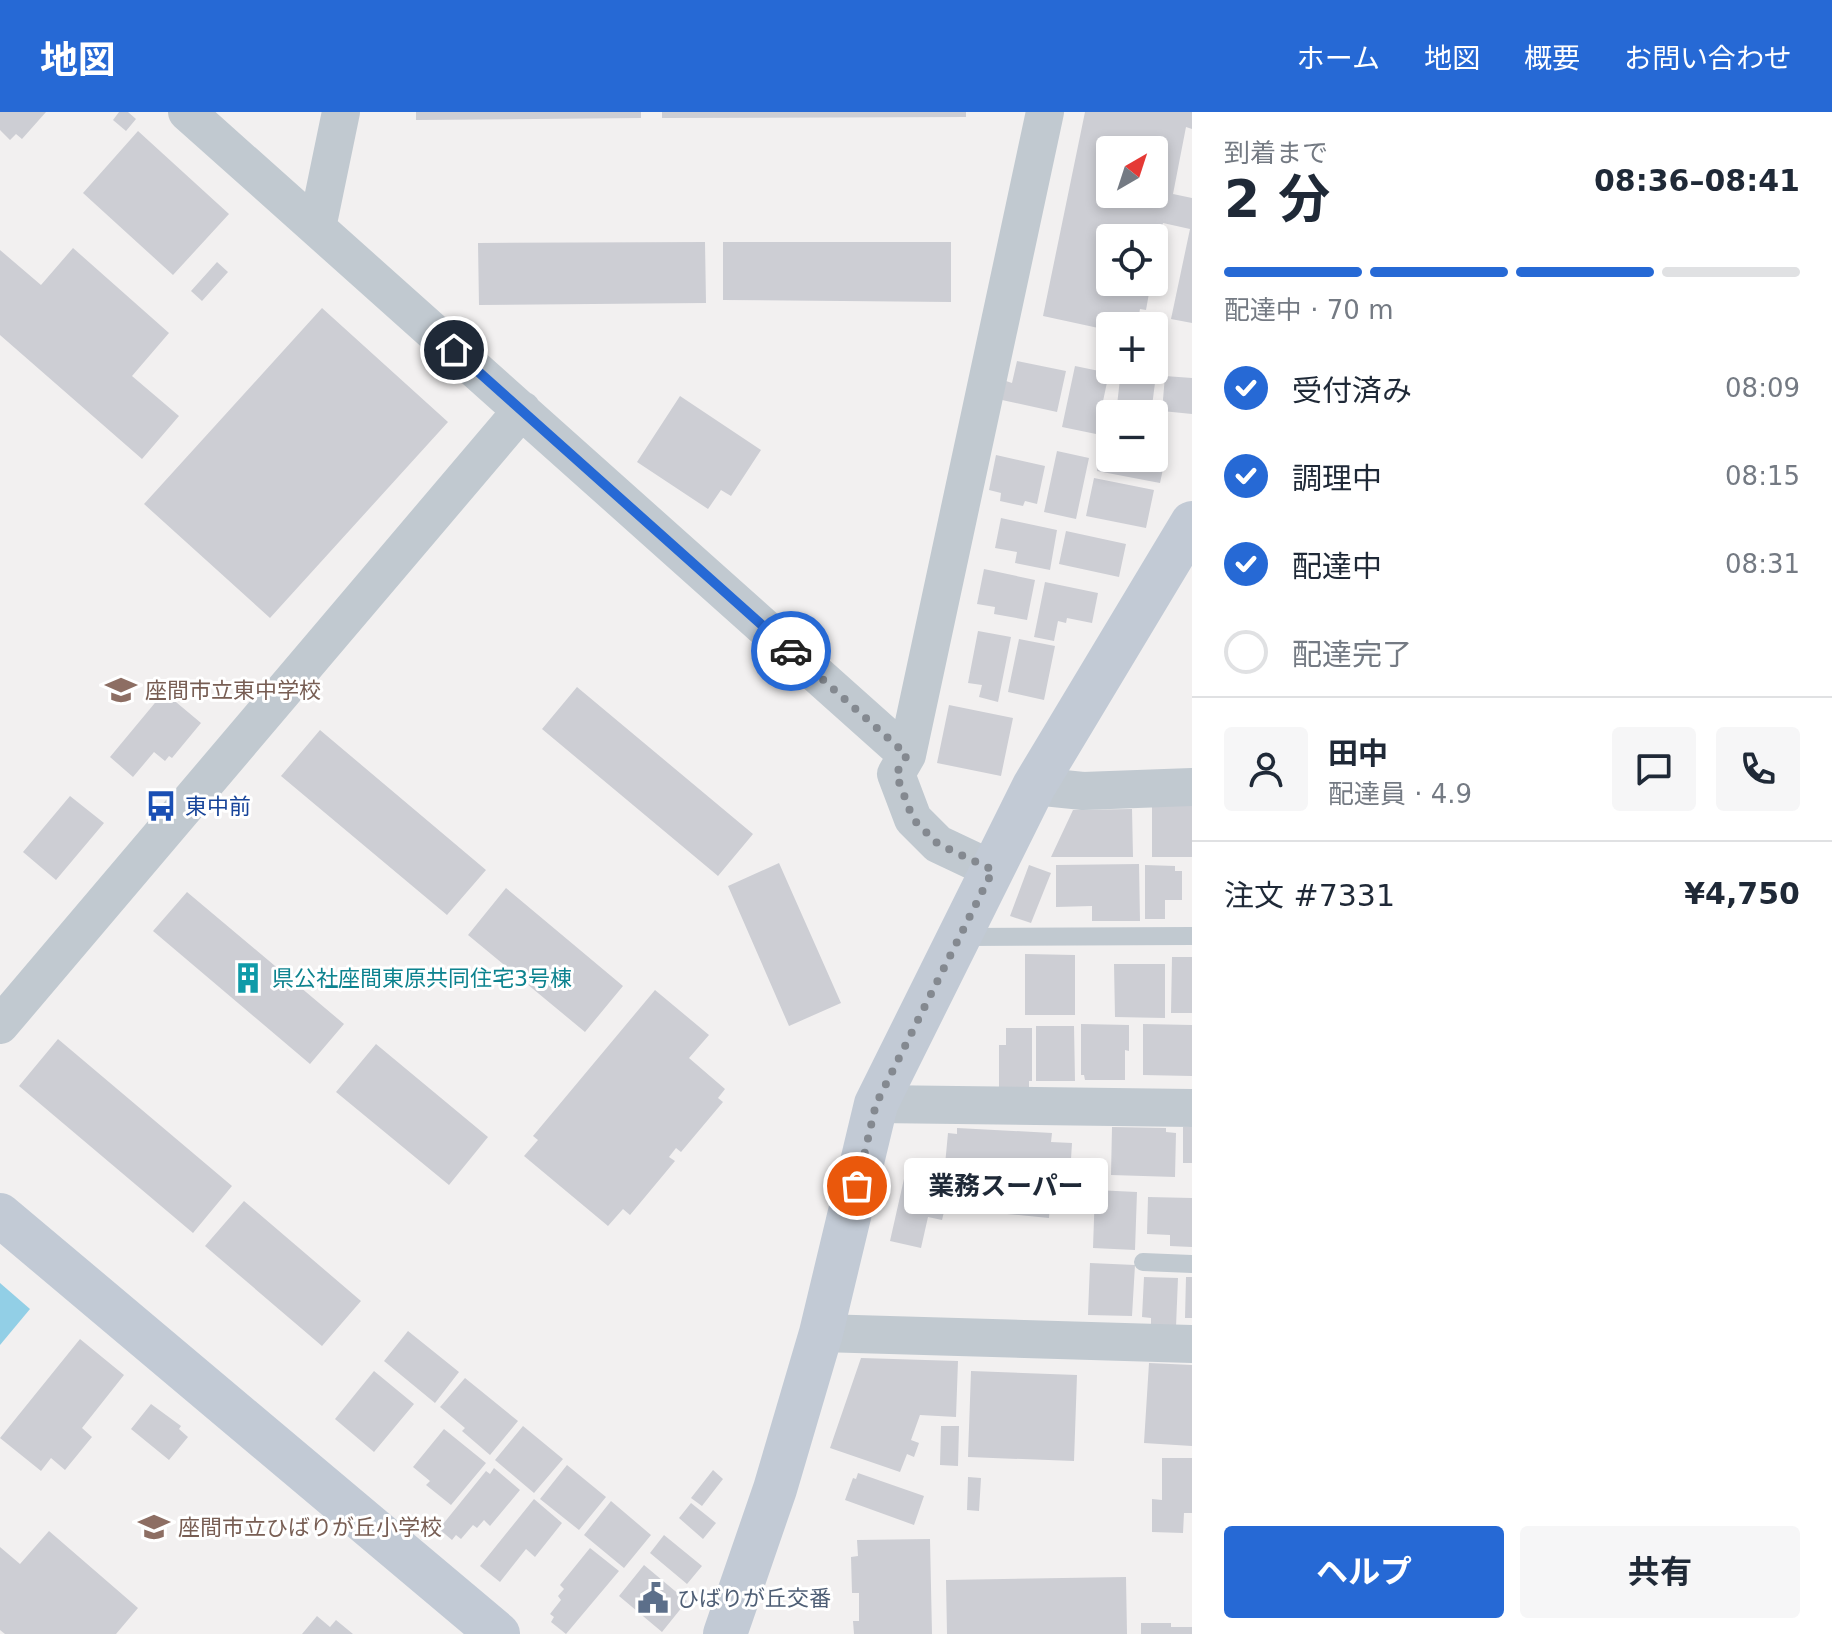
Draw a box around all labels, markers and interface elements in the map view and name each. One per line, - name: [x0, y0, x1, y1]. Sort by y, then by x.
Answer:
- text: 地図: [40, 38, 116, 82]
- text: ホーム: [1297, 42, 1380, 75]
- text: 地図: [1424, 42, 1480, 75]
- text: 概要: [1524, 42, 1580, 75]
- text: お問い合わせ: [1624, 42, 1792, 75]
- north arrow: [1096, 136, 1168, 208]
- map controls: [1096, 136, 1168, 472]
- text: 到着まで: [1224, 138, 1328, 168]
- text: 08:36–08:41: [1594, 163, 1800, 198]
- text: 2 分: [1224, 169, 1330, 229]
- button: locate: [1096, 224, 1168, 296]
- text: 配達中 · 70 m: [1224, 295, 1393, 325]
- button: +: [1096, 312, 1168, 384]
- pin: [420, 316, 488, 384]
- icon: home: [432, 328, 476, 372]
- icon: check: [1224, 366, 1268, 410]
- text: 受付済み: [1292, 373, 1412, 408]
- text: 08:09: [1725, 373, 1800, 403]
- button: −: [1096, 400, 1168, 472]
- icon: check: [1224, 454, 1268, 498]
- text: 調理中: [1292, 461, 1382, 496]
- text: 08:15: [1725, 461, 1800, 491]
- icon: check: [1224, 542, 1268, 586]
- text: 配達中: [1292, 549, 1382, 584]
- text: 08:31: [1725, 549, 1800, 579]
- courier: [751, 611, 831, 691]
- icon: car: [769, 629, 813, 673]
- text: 配達完了: [1292, 637, 1412, 672]
- school or university icon: 座間市立東中学校: [104, 673, 138, 707]
- place label: 座間市立東中学校: [145, 678, 321, 703]
- button: person: [1224, 727, 1308, 811]
- button: chat: [1612, 727, 1696, 811]
- button: phone: [1716, 727, 1800, 811]
- text: 田中: [1328, 736, 1388, 771]
- text: 配達員 · 4.9: [1328, 779, 1472, 809]
- bus stop icon: 東中前: [144, 789, 178, 823]
- place label: 東中前: [185, 794, 251, 819]
- text: ¥4,750: [1684, 876, 1800, 911]
- text: 注文 #7331: [1224, 878, 1395, 913]
- building icon: 県公社座間東原共同住宅3号棟: [231, 961, 265, 995]
- place label: 県公社座間東原共同住宅3号棟: [272, 966, 572, 991]
- pin: [823, 1152, 891, 1220]
- callout: 業務スーパー: [905, 1158, 1109, 1214]
- icon: bag: [835, 1164, 879, 1208]
- text: 業務スーパー: [928, 1171, 1084, 1201]
- school or university icon: 座間市立ひばりが丘小学校: [137, 1510, 171, 1544]
- place label: 座間市立ひばりが丘小学校: [178, 1515, 442, 1540]
- button: ヘルプ: [1224, 1526, 1504, 1618]
- button: 共有: [1520, 1526, 1800, 1618]
- public building icon: ひばりが丘交番: [636, 1581, 670, 1615]
- place label: ひばりが丘交番: [677, 1586, 831, 1611]

